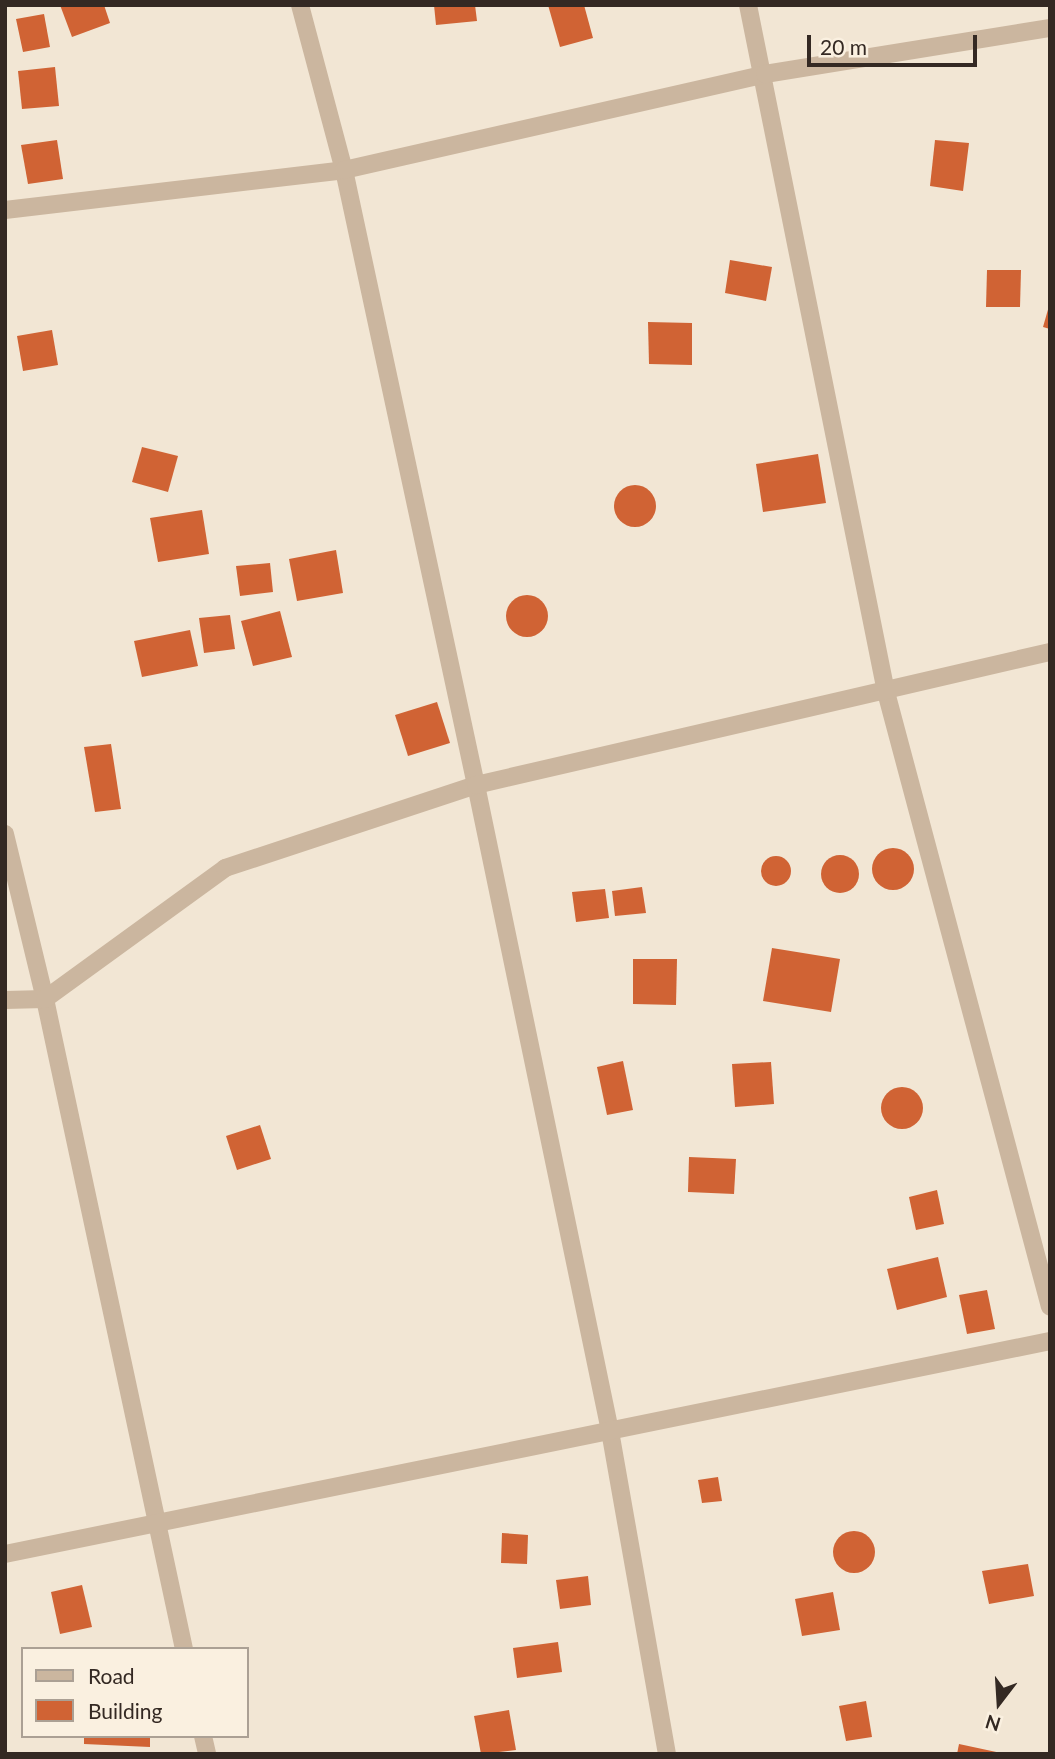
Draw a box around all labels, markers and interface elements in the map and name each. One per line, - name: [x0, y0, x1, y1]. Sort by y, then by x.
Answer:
- scale bar: [810, 21, 980, 65]
- text: 20 m: [820, 34, 867, 59]
- legend: [21, 1647, 248, 1738]
- text: Road: [88, 1663, 135, 1688]
- north arrow: [964, 1668, 1034, 1738]
- text: Building: [88, 1698, 163, 1723]
- text: N: [982, 1710, 1003, 1737]

